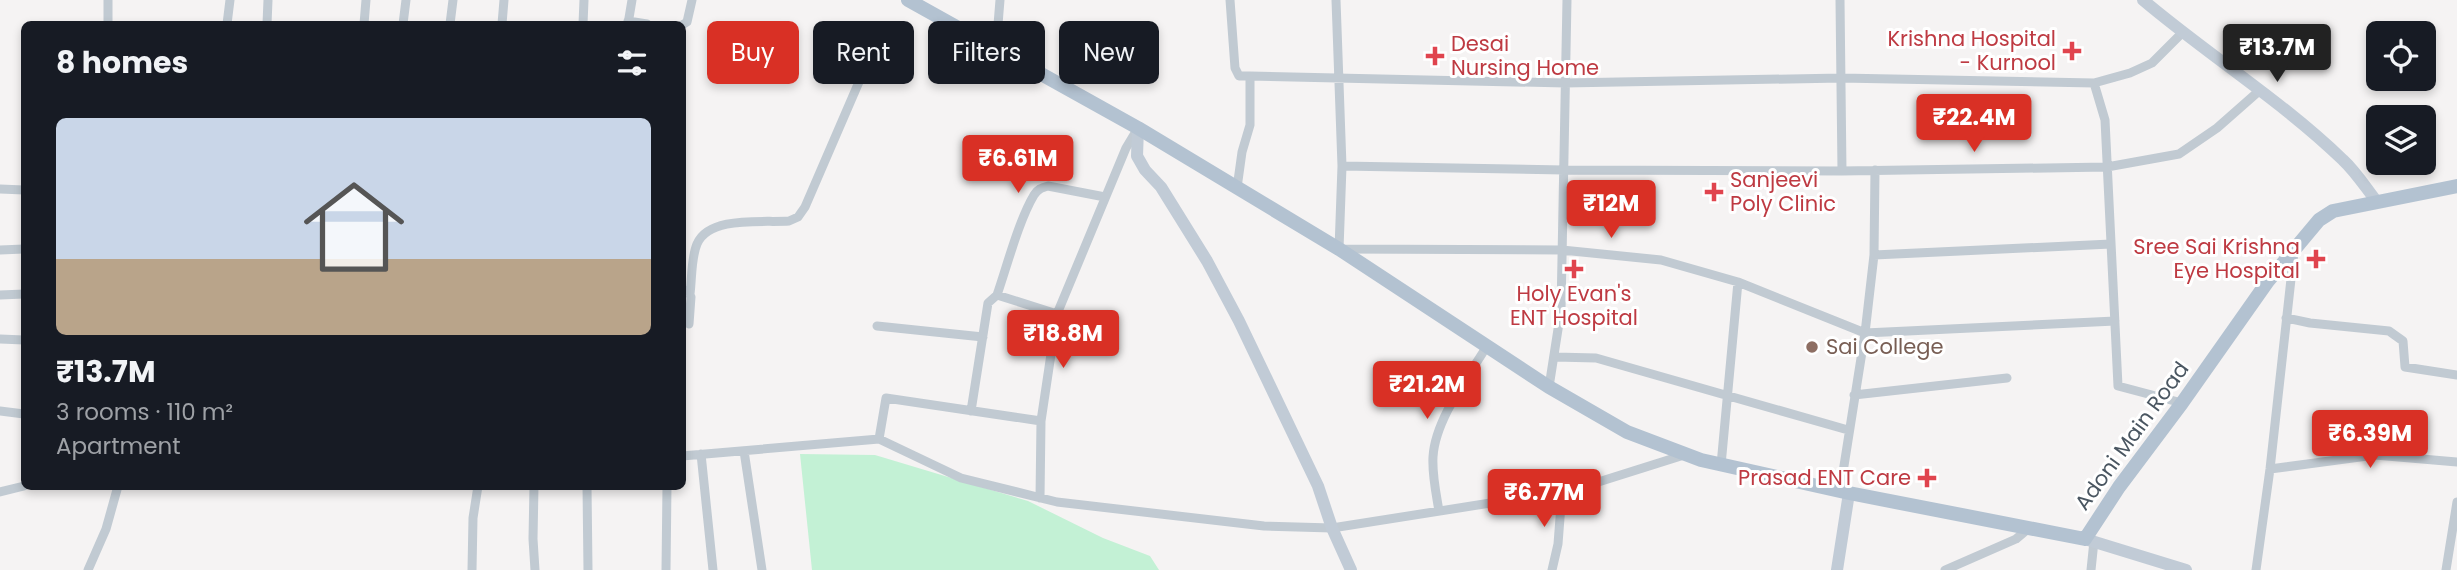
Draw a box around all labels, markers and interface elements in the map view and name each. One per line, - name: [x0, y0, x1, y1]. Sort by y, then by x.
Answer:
- chip: Buy: [707, 21, 799, 84]
- chip: Rent: [813, 21, 914, 84]
- chip: Filters: [928, 21, 1045, 84]
- chip: New: [1059, 21, 1159, 84]
- map controls: [2366, 21, 2436, 175]
- button: locate: [2366, 21, 2436, 91]
- place label: Krishna Hospital - Kurnool: [1887, 24, 2056, 77]
- pin: ₹13.7M: [2220, 24, 2334, 84]
- place label: Desai Nursing Home: [1451, 29, 1599, 82]
- text: ₹13.7M: [2239, 31, 2315, 63]
- text: 8 homes: [56, 41, 188, 84]
- marker: Krishna Hospital - Kurnool: [2062, 41, 2082, 61]
- icon: filters: [613, 44, 651, 82]
- marker: Desai Nursing Home: [1425, 46, 1445, 66]
- pin: ₹22.4M: [1917, 94, 2031, 154]
- text: ₹22.4M: [1932, 101, 2016, 133]
- button: layers: [2366, 105, 2436, 175]
- pin: ₹6.61M: [961, 136, 1075, 195]
- text: ₹6.61M: [978, 142, 1058, 174]
- icon: home: [291, 164, 417, 290]
- place label: Sanjeevi Poly Clinic: [1730, 165, 1836, 218]
- pin: ₹12M: [1570, 180, 1652, 240]
- marker: Sanjeevi Poly Clinic: [1704, 182, 1724, 202]
- text: ₹12M: [1583, 187, 1639, 219]
- place label: Sree Sai Krishna Eye Hospital: [2133, 232, 2300, 285]
- marker: Sree Sai Krishna Eye Hospital: [2306, 249, 2326, 269]
- marker: Holy Evan's ENT Hospital: [1564, 259, 1584, 279]
- place label: Holy Evan's ENT Hospital: [1510, 279, 1638, 332]
- pin: ₹18.8M: [1006, 310, 1120, 370]
- text: ₹18.8M: [1023, 317, 1103, 349]
- place label: Sai College: [1826, 332, 1944, 361]
- marker: Sai College: [1804, 339, 1820, 355]
- text: ₹13.7M: [56, 350, 155, 393]
- street label: Adoni Main Road: [2068, 356, 2195, 516]
- pin: ₹21.2M: [1370, 362, 1484, 421]
- text: ₹21.2M: [1389, 368, 1465, 400]
- text: 3 rooms · 110 m²: [56, 396, 233, 428]
- pin: ₹6.39M: [2313, 410, 2427, 470]
- text: ₹6.39M: [2328, 417, 2412, 449]
- text: Apartment: [56, 430, 181, 462]
- place label: Prasad ENT Care: [1738, 463, 1911, 492]
- marker: Prasad ENT Care: [1917, 468, 1937, 488]
- pin: ₹6.77M: [1487, 470, 1601, 529]
- text: ₹6.77M: [1504, 476, 1584, 508]

